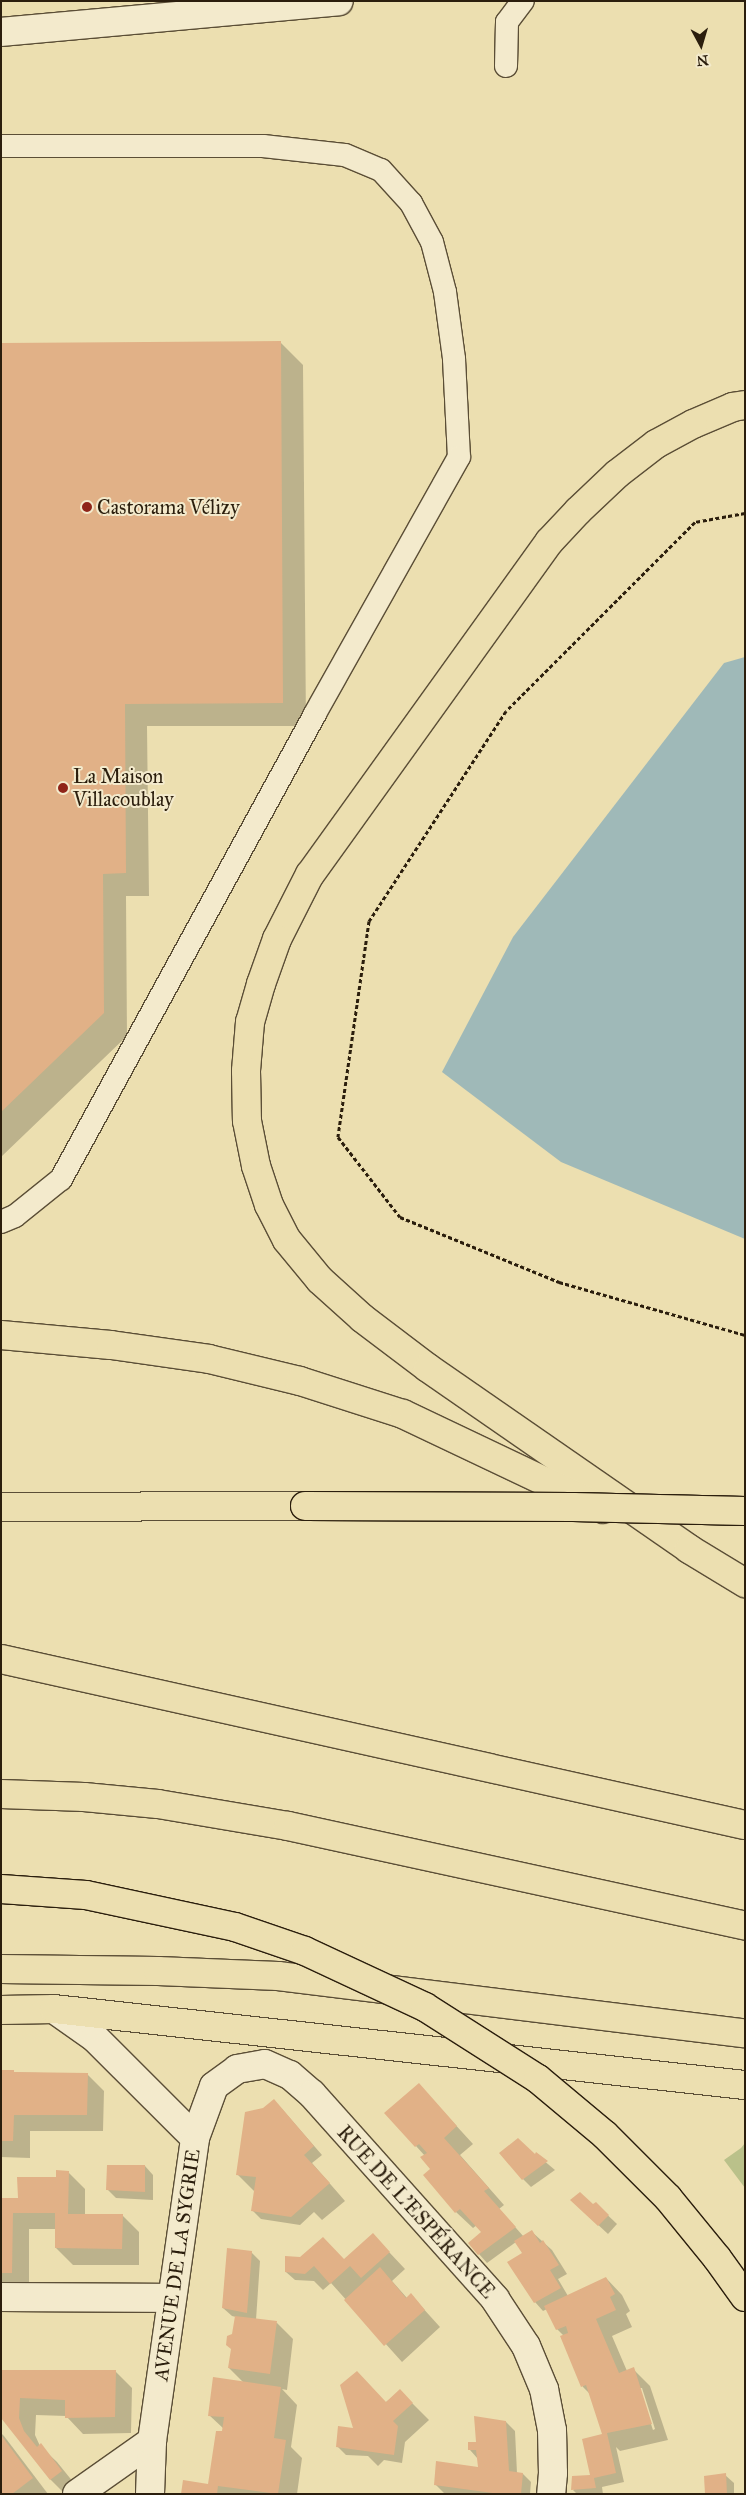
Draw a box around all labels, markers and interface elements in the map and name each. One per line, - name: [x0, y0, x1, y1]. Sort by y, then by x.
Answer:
- north arrow: [676, 20, 726, 70]
- text: N: [696, 51, 709, 69]
- place label: Castorama Vélizy: [97, 495, 240, 519]
- marker: Castorama Vélizy: [81, 501, 93, 513]
- place label: La Maison Villacoublay: [73, 764, 174, 811]
- marker: La Maison Villacoublay: [57, 782, 69, 794]
- street label: RUE DE L'ESPÉRANCE: [332, 2121, 500, 2303]
- street label: AVENUE DE LA SYGRIE: [149, 2147, 205, 2383]

